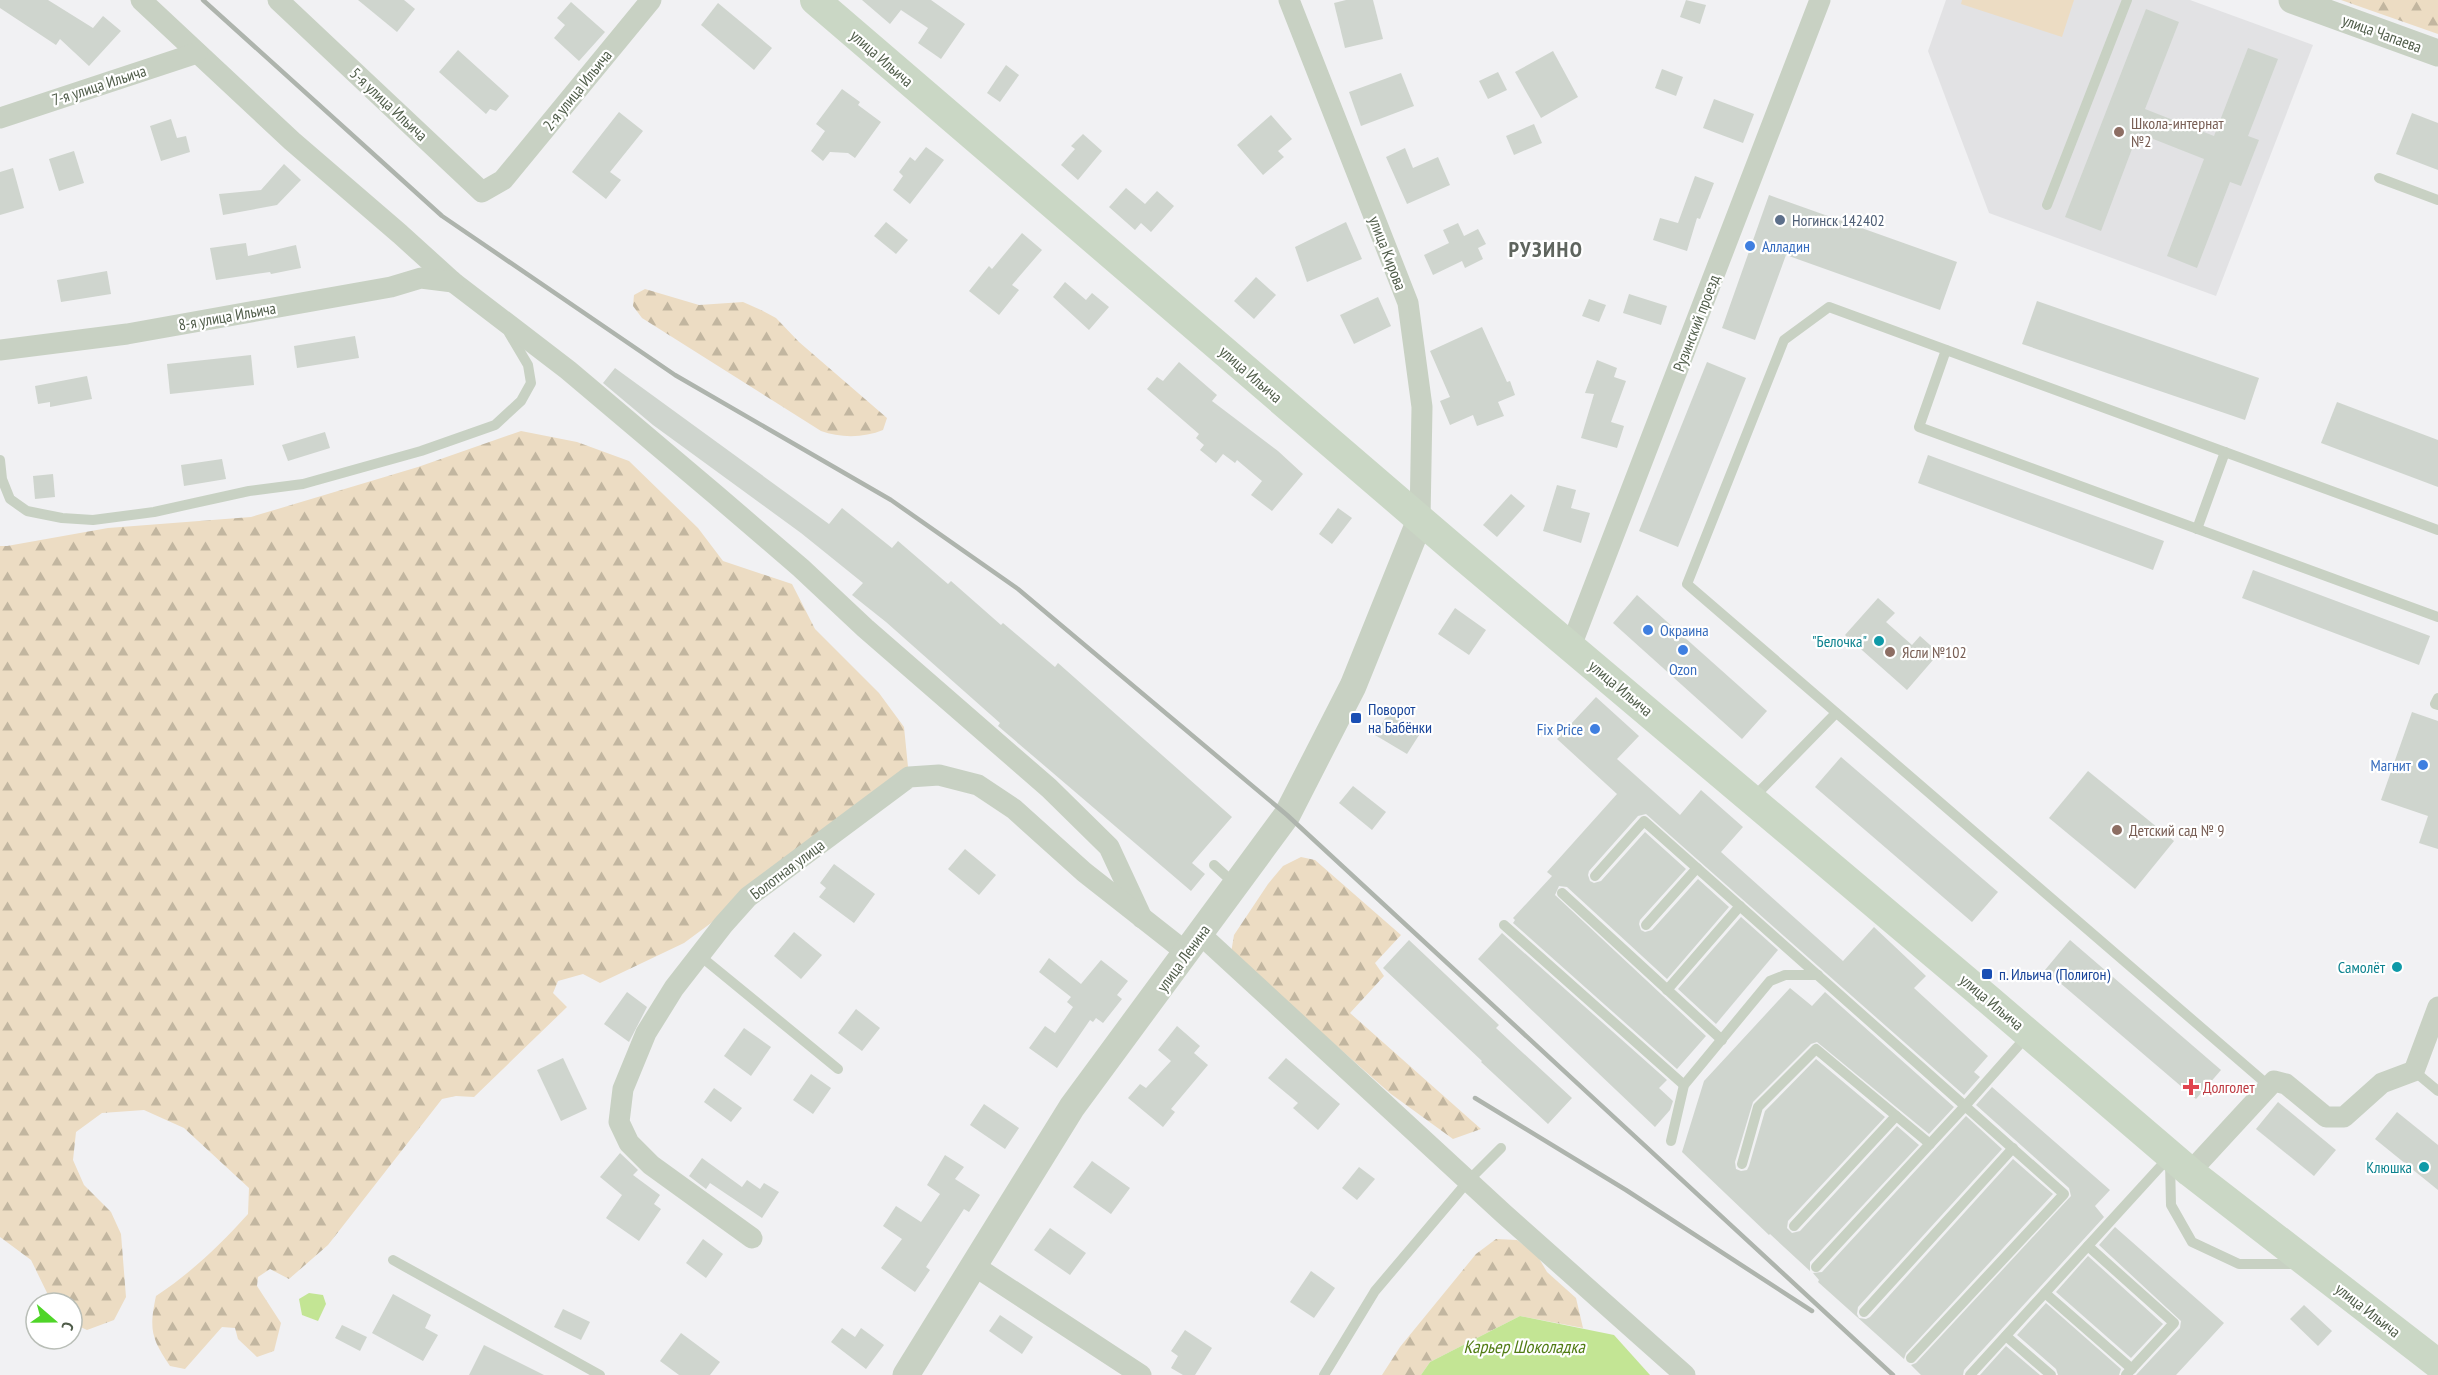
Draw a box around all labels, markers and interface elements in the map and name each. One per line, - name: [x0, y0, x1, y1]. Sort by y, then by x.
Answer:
- street label: улица Чапаева: [2340, 9, 2424, 57]
- street label: улица Ильича: [846, 25, 918, 91]
- street label: 2-я улица Ильича: [538, 45, 616, 135]
- street label: 7-я улица Ильича: [49, 60, 149, 110]
- street label: 5-я улица Ильича: [346, 63, 432, 145]
- place label: Школа-интернат №2: [2131, 113, 2225, 151]
- marker: Школа-интернат №2: [2112, 125, 2126, 139]
- place label: Ногинск 142402: [1792, 210, 1885, 230]
- street label: улица Кирова: [1365, 213, 1411, 293]
- marker: Ногинск 142402: [1773, 213, 1787, 227]
- district label: РУЗИНО: [1508, 235, 1584, 263]
- place label: Алладин: [1762, 236, 1810, 256]
- marker: Алладин: [1743, 239, 1757, 253]
- street label: Рузинский проезд: [1668, 272, 1724, 374]
- street label: 8-я улица Ильича: [177, 298, 277, 334]
- street label: улица Ильича: [1215, 341, 1287, 407]
- place label: Окраина: [1660, 620, 1709, 640]
- marker: Окраина: [1641, 623, 1655, 637]
- place label: "Белочка": [1812, 631, 1867, 651]
- marker: "Белочка": [1872, 634, 1886, 648]
- place label: Ясли №102: [1902, 642, 1967, 662]
- marker: Ozon: [1676, 643, 1690, 657]
- marker: Ясли №102: [1883, 645, 1897, 659]
- street label: улица Ильича: [1585, 656, 1657, 720]
- place label: Ozon: [1669, 659, 1697, 679]
- place label: Поворот на Бабёнки: [1368, 699, 1432, 737]
- marker: Поворот на Бабёнки: [1349, 711, 1363, 725]
- place label: Fix Price: [1537, 719, 1583, 739]
- marker: Fix Price: [1588, 722, 1602, 736]
- place label: Магнит: [2371, 755, 2412, 775]
- marker: Магнит: [2416, 758, 2430, 772]
- place label: Детский сад № 9: [2129, 820, 2225, 840]
- marker: Детский сад № 9: [2110, 823, 2124, 837]
- street label: Болотная улица: [746, 835, 828, 903]
- street label: улица Ленина: [1152, 921, 1214, 995]
- place label: Самолёт: [2338, 957, 2386, 977]
- marker: Самолёт: [2390, 960, 2404, 974]
- place label: п. Ильича (Полигон): [1999, 964, 2110, 984]
- marker: п. Ильича (Полигон): [1980, 967, 1994, 981]
- street label: улица Ильича: [1956, 970, 2028, 1034]
- place label: Долголет: [2203, 1077, 2255, 1097]
- marker: Долголет: [2184, 1080, 2198, 1094]
- place label: Клюшка: [2366, 1157, 2412, 1177]
- marker: Клюшка: [2417, 1160, 2431, 1174]
- street label: улица Ильича: [2331, 1278, 2405, 1342]
- north arrow: [24, 1291, 84, 1351]
- text: С: [57, 1319, 79, 1334]
- water label: Карьер Шоколадка: [1463, 1335, 1585, 1358]

